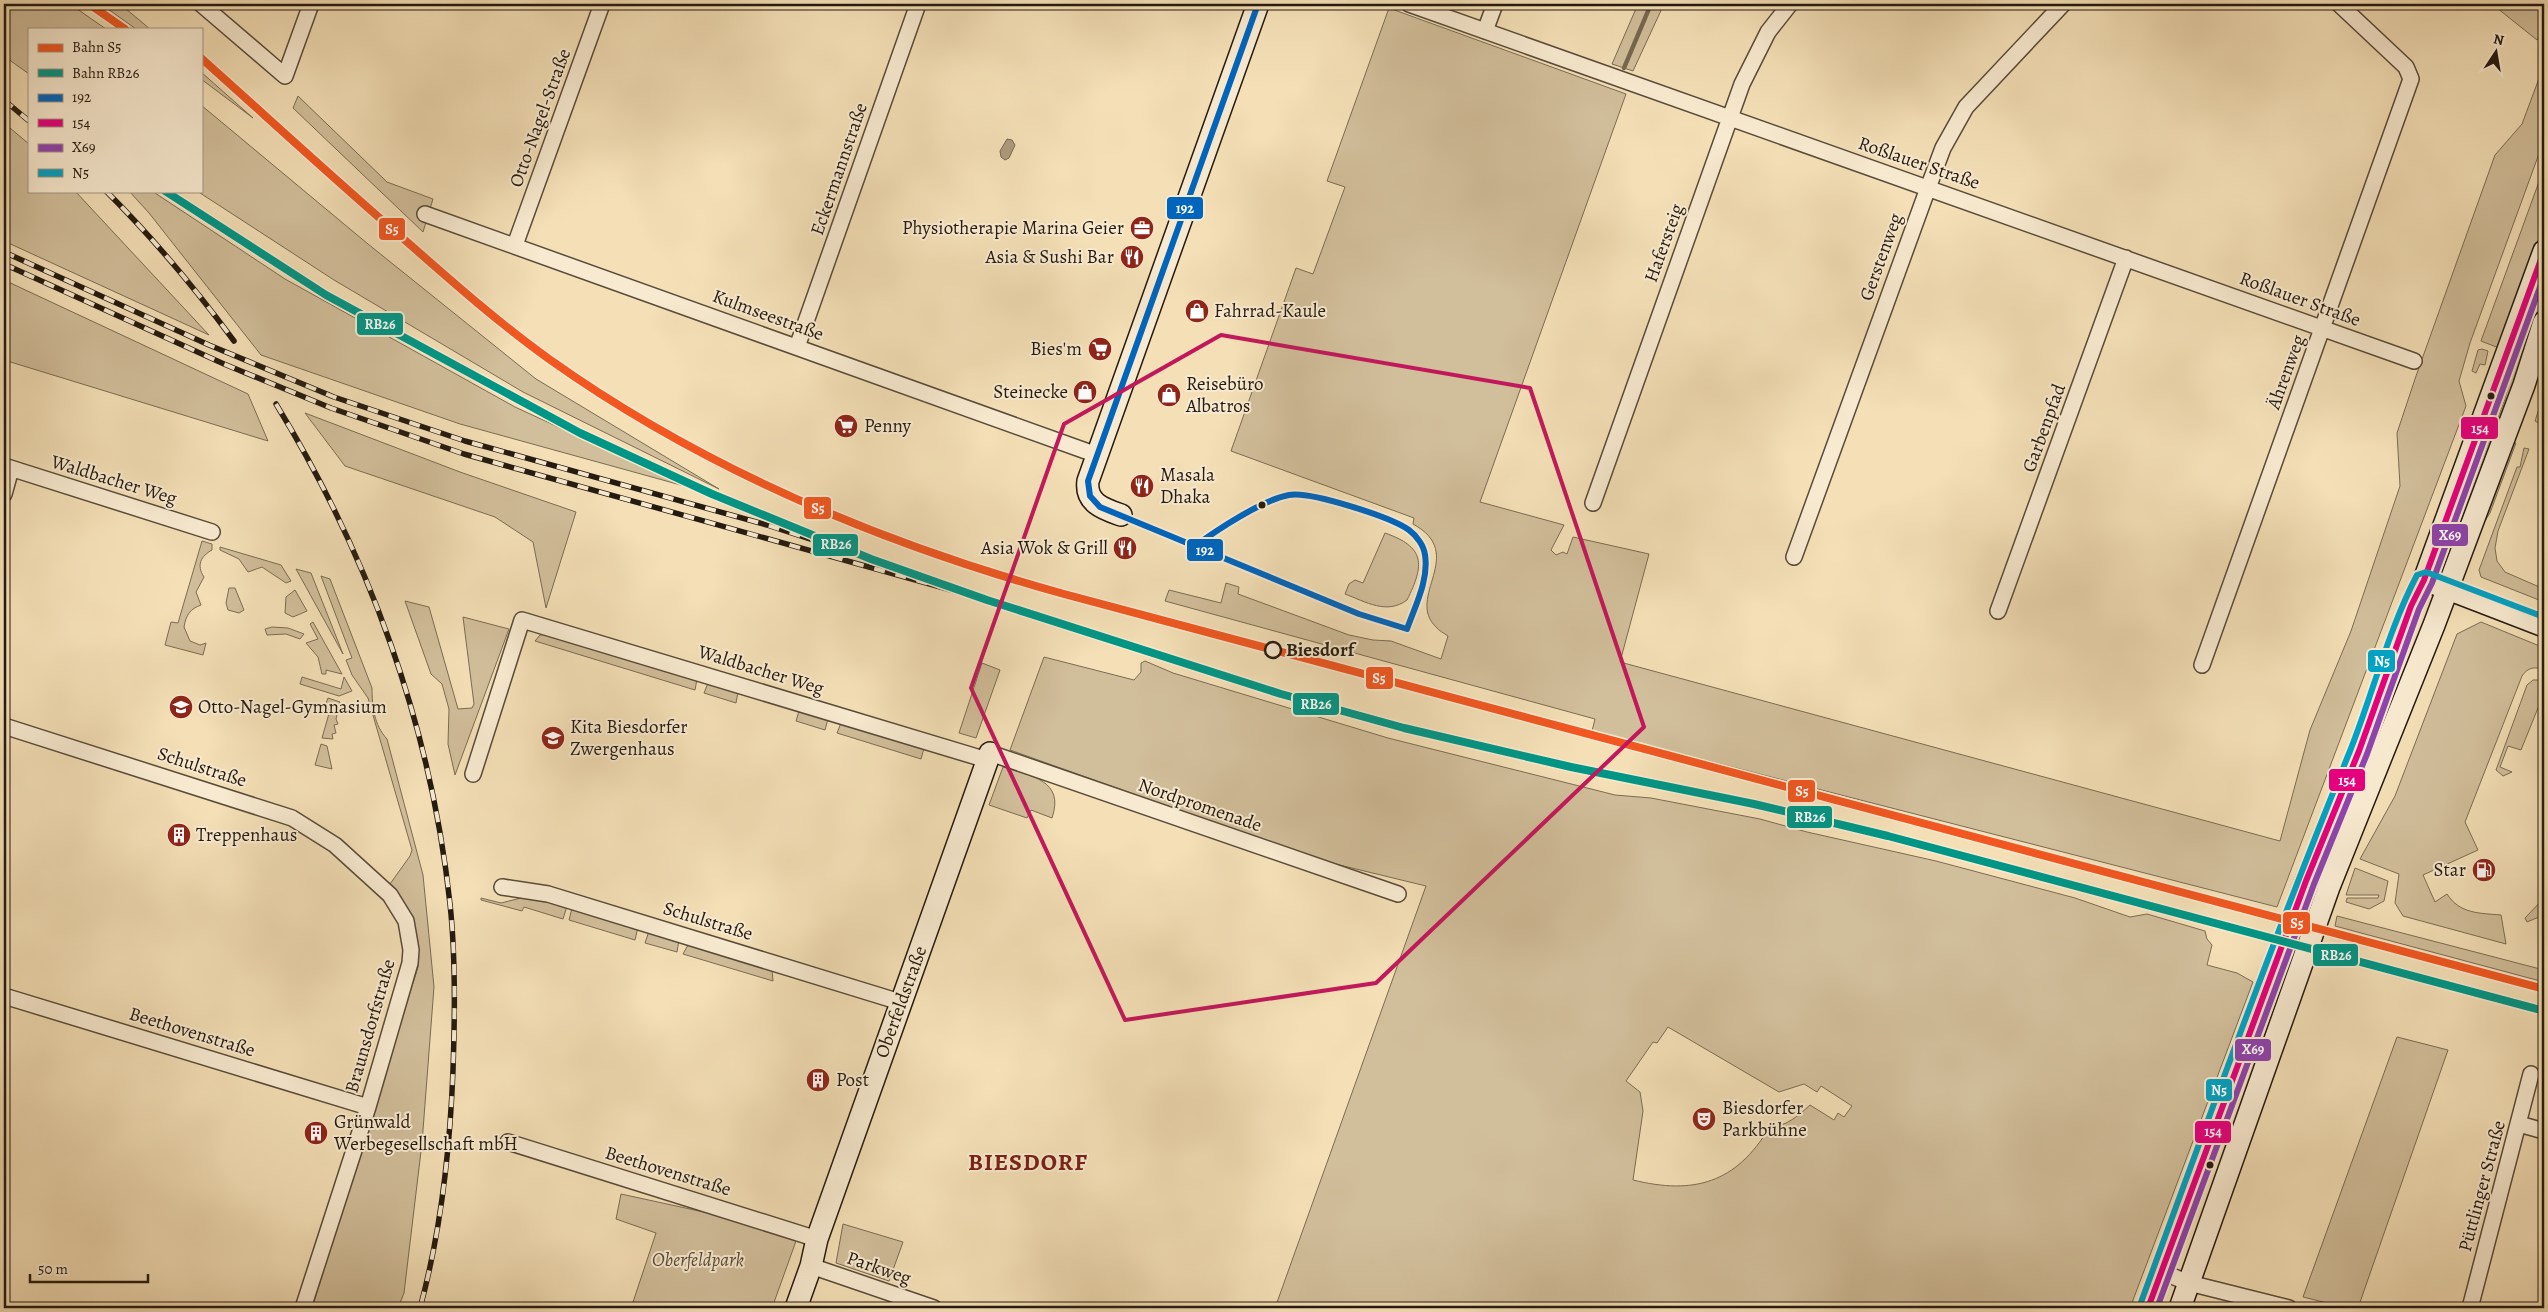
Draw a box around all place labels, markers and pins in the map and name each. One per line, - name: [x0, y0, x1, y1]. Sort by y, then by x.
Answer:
- place label: Physiotherapie Marina Geier: [902, 215, 1124, 241]
- office icon: Physiotherapie Marina Geier: [1129, 215, 1155, 241]
- place label: Asia & Sushi Bar: [985, 244, 1114, 270]
- restaurant icon: Asia & Sushi Bar: [1119, 244, 1145, 270]
- shop icon: Fahrrad-Kaule: [1184, 298, 1210, 324]
- place label: Fahrrad-Kaule: [1214, 298, 1326, 324]
- place label: Bies'm: [1030, 336, 1082, 362]
- supermarket icon: Bies'm: [1087, 336, 1113, 362]
- place label: Reisebüro Albatros: [1185, 371, 1264, 419]
- place label: Steinecke: [993, 379, 1068, 405]
- shop icon: Steinecke: [1072, 379, 1098, 405]
- shop icon: Reisebüro Albatros: [1156, 382, 1182, 408]
- unlabelled marker: [2486, 391, 2496, 401]
- supermarket icon: Penny: [833, 413, 859, 439]
- place label: Penny: [864, 413, 912, 439]
- place label: Masala Dhaka: [1160, 462, 1215, 510]
- restaurant icon: Masala Dhaka: [1129, 473, 1155, 499]
- unlabelled marker: [1257, 500, 1267, 510]
- place label: Asia Wok & Grill: [980, 535, 1108, 561]
- restaurant icon: Asia Wok & Grill: [1112, 535, 1138, 561]
- place label: Biesdorf: [1286, 637, 1357, 663]
- marker: Biesdorf: [1264, 641, 1282, 659]
- school or university icon: Otto-Nagel-Gymnasium: [168, 694, 194, 720]
- place label: Otto-Nagel-Gymnasium: [198, 694, 387, 720]
- place label: Kita Biesdorfer Zwergenhaus: [570, 714, 688, 762]
- school or university icon: Kita Biesdorfer Zwergenhaus: [540, 725, 566, 751]
- building icon: Treppenhaus: [166, 822, 192, 848]
- place label: Treppenhaus: [196, 822, 297, 848]
- place label: Star: [2434, 857, 2466, 883]
- fuel station icon: Star: [2471, 857, 2497, 883]
- building icon: Post: [805, 1067, 831, 1093]
- place label: Post: [836, 1067, 869, 1093]
- place label: Biesdorfer Parkbühne: [1722, 1095, 1807, 1143]
- theatre icon: Biesdorfer Parkbühne: [1691, 1106, 1717, 1132]
- place label: Grünwald Werbegesellschaft mbH: [333, 1109, 518, 1157]
- building icon: Grünwald Werbegesellschaft mbH: [303, 1120, 329, 1146]
- unlabelled marker: [2205, 1160, 2215, 1170]

